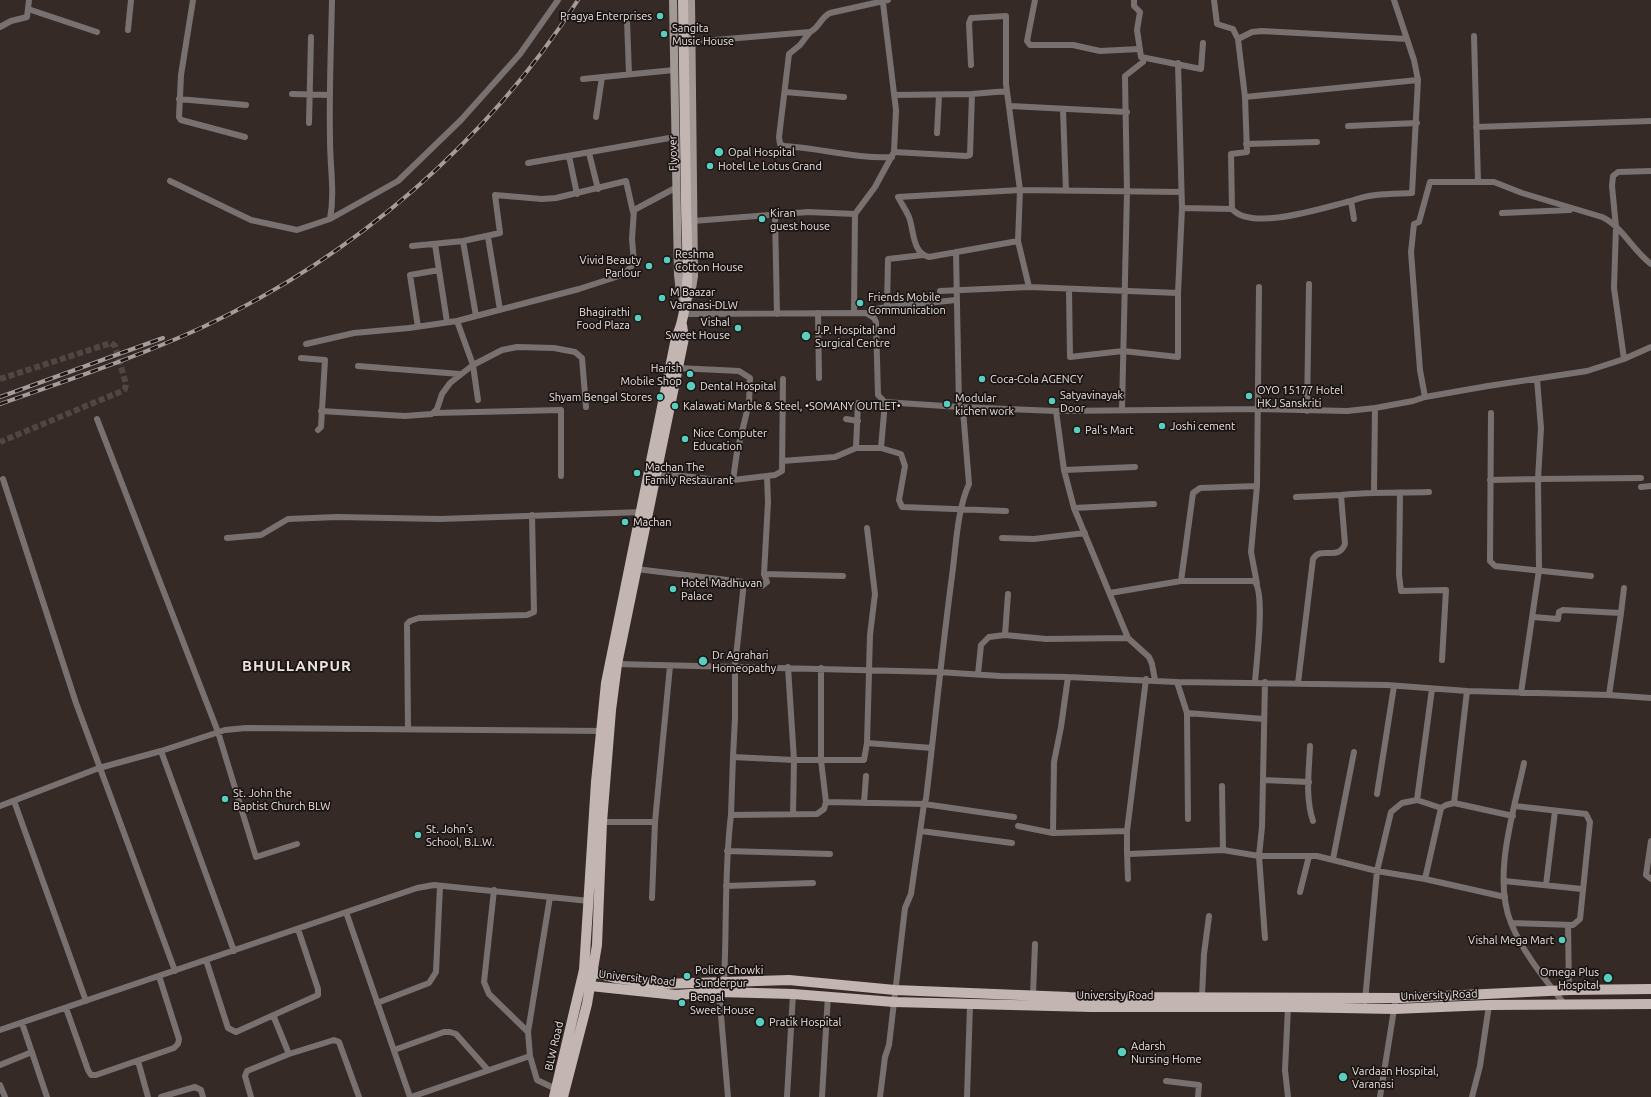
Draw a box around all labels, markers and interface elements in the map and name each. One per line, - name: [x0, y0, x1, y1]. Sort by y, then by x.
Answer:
- place label: Pragya Enterprises: [560, 9, 652, 23]
- marker: Pragya Enterprises: [655, 11, 665, 21]
- place label: Sangita Music House: [672, 21, 734, 47]
- marker: Sangita Music House: [659, 29, 669, 39]
- street label: Flyover: [666, 135, 680, 171]
- place label: Opal Hospital: [728, 145, 795, 159]
- marker: Opal Hospital: [713, 146, 725, 158]
- place label: Hotel Le Lotus Grand: [718, 159, 822, 173]
- marker: Hotel Le Lotus Grand: [705, 161, 715, 171]
- place label: Kiran guest house: [770, 206, 830, 232]
- marker: Kiran guest house: [757, 214, 767, 224]
- place label: Reshma Cotton House: [675, 247, 743, 273]
- place label: Vivid Beauty Parlour: [579, 253, 641, 279]
- marker: Reshma Cotton House: [662, 255, 672, 265]
- marker: Vivid Beauty Parlour: [644, 261, 654, 271]
- place label: M Baazar Varanasi-DLW: [670, 285, 738, 311]
- place label: Friends Mobile Communication: [868, 290, 946, 316]
- marker: M Baazar Varanasi-DLW: [657, 293, 667, 303]
- marker: Friends Mobile Communication: [855, 298, 865, 308]
- place label: Bhagirathi Food Plaza: [577, 305, 630, 331]
- marker: Bhagirathi Food Plaza: [633, 313, 643, 323]
- place label: Vishal Sweet House: [666, 315, 730, 341]
- marker: Vishal Sweet House: [733, 323, 743, 333]
- place label: J.P. Hospital and Surgical Centre: [815, 323, 896, 349]
- marker: J.P. Hospital and Surgical Centre: [800, 330, 812, 342]
- place label: Harish Mobile Shop: [621, 361, 682, 387]
- marker: Harish Mobile Shop: [685, 369, 695, 379]
- place label: Coca-Cola AGENCY: [990, 372, 1083, 386]
- marker: Coca-Cola AGENCY: [977, 374, 987, 384]
- place label: Dental Hospital: [700, 379, 776, 393]
- marker: Dental Hospital: [685, 380, 697, 392]
- place label: OYO 15177 Hotel HKJ Sanskriti: [1257, 383, 1343, 409]
- place label: Satyavinayak Door: [1060, 388, 1123, 414]
- place label: Shyam Bengal Stores: [549, 390, 652, 404]
- place label: Modular kichen work: [955, 391, 1014, 417]
- marker: OYO 15177 Hotel HKJ Sanskriti: [1244, 391, 1254, 401]
- marker: Shyam Bengal Stores: [655, 392, 665, 402]
- marker: Satyavinayak Door: [1047, 396, 1057, 406]
- place label: Kalawati Marble & Steel, •SOMANY OUTLET•: [683, 399, 901, 413]
- marker: Modular kichen work: [942, 399, 952, 409]
- marker: Kalawati Marble & Steel, •SOMANY OUTLET•: [670, 401, 680, 411]
- place label: Joshi cement: [1170, 419, 1235, 433]
- marker: Joshi cement: [1157, 421, 1167, 431]
- place label: Pal's Mart: [1085, 423, 1134, 437]
- marker: Pal's Mart: [1072, 425, 1082, 435]
- place label: Nice Computer Education: [693, 426, 767, 452]
- marker: Nice Computer Education: [680, 434, 690, 444]
- place label: Machan The Family Restaurant: [645, 460, 733, 486]
- marker: Machan The Family Restaurant: [632, 468, 642, 478]
- place label: Machan: [633, 515, 672, 529]
- marker: Machan: [620, 517, 630, 527]
- place label: Hotel Madhuvan Palace: [681, 576, 762, 602]
- marker: Hotel Madhuvan Palace: [668, 584, 678, 594]
- place label: Dr Agrahari Homeopathy: [712, 648, 776, 674]
- marker: Dr Agrahari Homeopathy: [697, 655, 709, 667]
- district label: BHULLANPUR: [242, 657, 352, 675]
- place label: St. John the Baptist Church BLW: [233, 786, 330, 812]
- marker: St. John the Baptist Church BLW: [220, 794, 230, 804]
- place label: St. John's School, B.L.W.: [426, 822, 495, 848]
- marker: St. John's School, B.L.W.: [413, 830, 423, 840]
- place label: Vishal Mega Mart: [1468, 933, 1554, 947]
- marker: Vishal Mega Mart: [1557, 935, 1567, 945]
- place label: Police Chowki Sunderpur: [695, 963, 763, 989]
- place label: Omega Plus Hospital: [1540, 965, 1599, 991]
- street label: University Road: [598, 967, 676, 989]
- marker: Police Chowki Sunderpur: [682, 971, 692, 981]
- marker: Omega Plus Hospital: [1602, 972, 1614, 984]
- street label: University Road: [1400, 987, 1478, 1003]
- street label: University Road: [1077, 988, 1153, 1002]
- place label: Bengal Sweet House: [690, 990, 754, 1016]
- marker: Bengal Sweet House: [677, 998, 687, 1008]
- place label: Pratik Hospital: [769, 1015, 841, 1029]
- marker: Pratik Hospital: [754, 1016, 766, 1028]
- street label: BLW Road: [542, 1020, 566, 1072]
- place label: Adarsh Nursing Home: [1131, 1039, 1202, 1065]
- marker: Adarsh Nursing Home: [1116, 1046, 1128, 1058]
- place label: Vardaan Hospital, Varanasi: [1352, 1064, 1439, 1090]
- marker: Vardaan Hospital, Varanasi: [1337, 1071, 1349, 1083]

